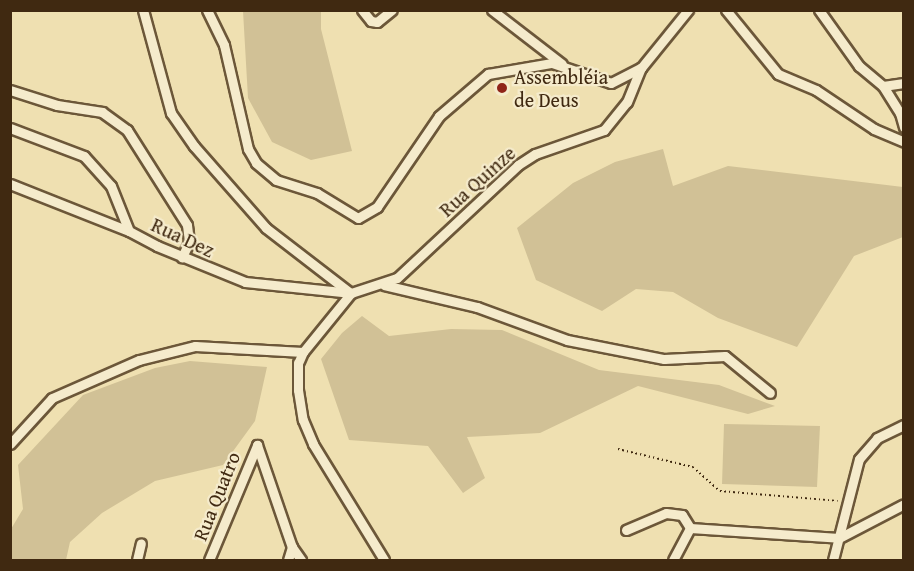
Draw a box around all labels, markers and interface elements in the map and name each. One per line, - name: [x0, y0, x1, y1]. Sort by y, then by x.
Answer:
- place label: Assembléia de Deus: [514, 64, 608, 111]
- marker: Assembléia de Deus: [495, 81, 509, 95]
- street label: Rua Quinze: [434, 141, 520, 221]
- street label: Rua Dez: [148, 212, 218, 262]
- street label: Rua Quatro: [187, 448, 245, 544]

